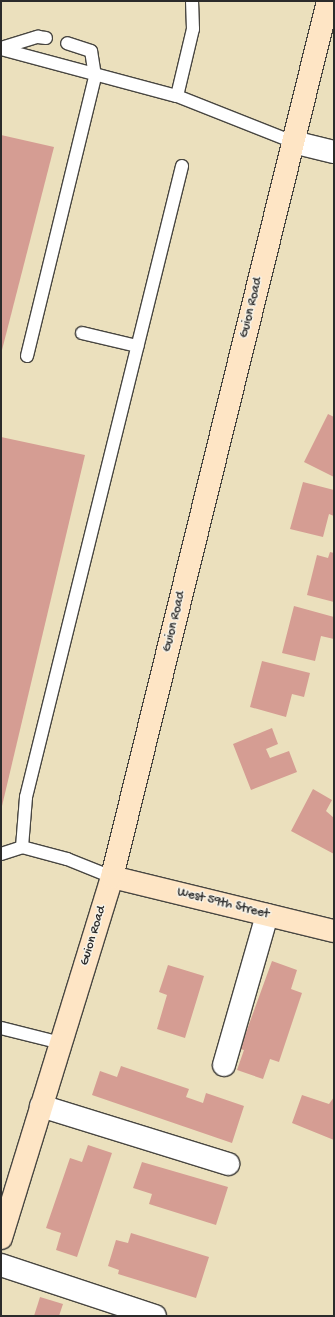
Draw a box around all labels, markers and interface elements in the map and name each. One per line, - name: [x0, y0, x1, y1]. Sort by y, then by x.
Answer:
- street label: Guion Road: [237, 276, 267, 340]
- street label: Guion Road: [160, 590, 190, 654]
- street label: West 59th Street: [175, 885, 271, 923]
- street label: Guion Road: [78, 904, 110, 968]

